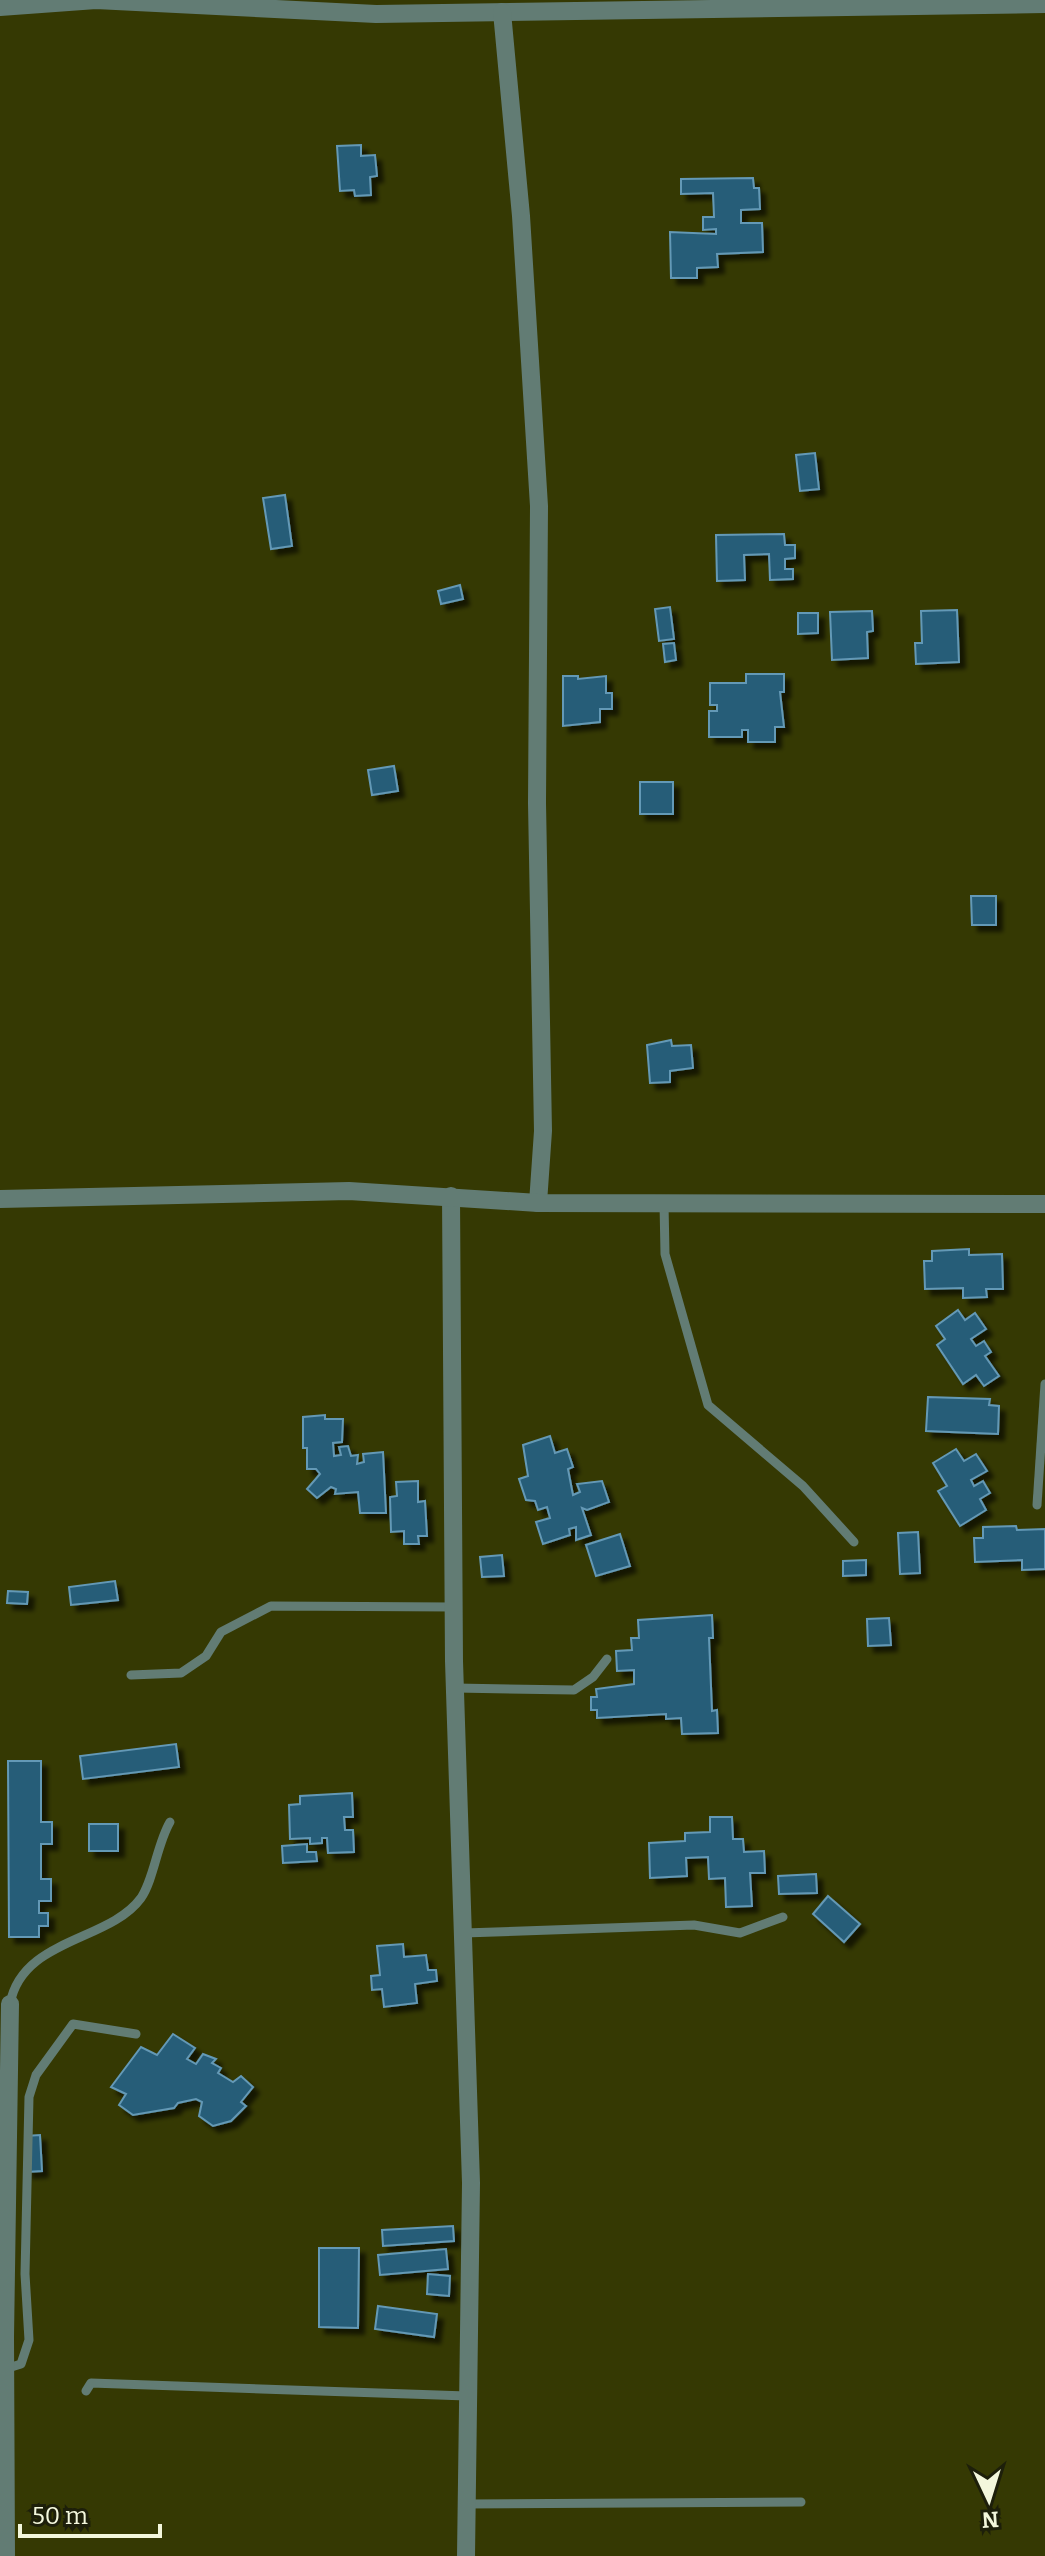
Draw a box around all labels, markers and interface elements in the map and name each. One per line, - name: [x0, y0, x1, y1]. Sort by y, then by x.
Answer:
- north arrow: [949, 2460, 1029, 2540]
- scale bar: [20, 2488, 160, 2538]
- text: 50 m: [32, 2502, 88, 2530]
- text: N: [981, 2505, 1000, 2534]

